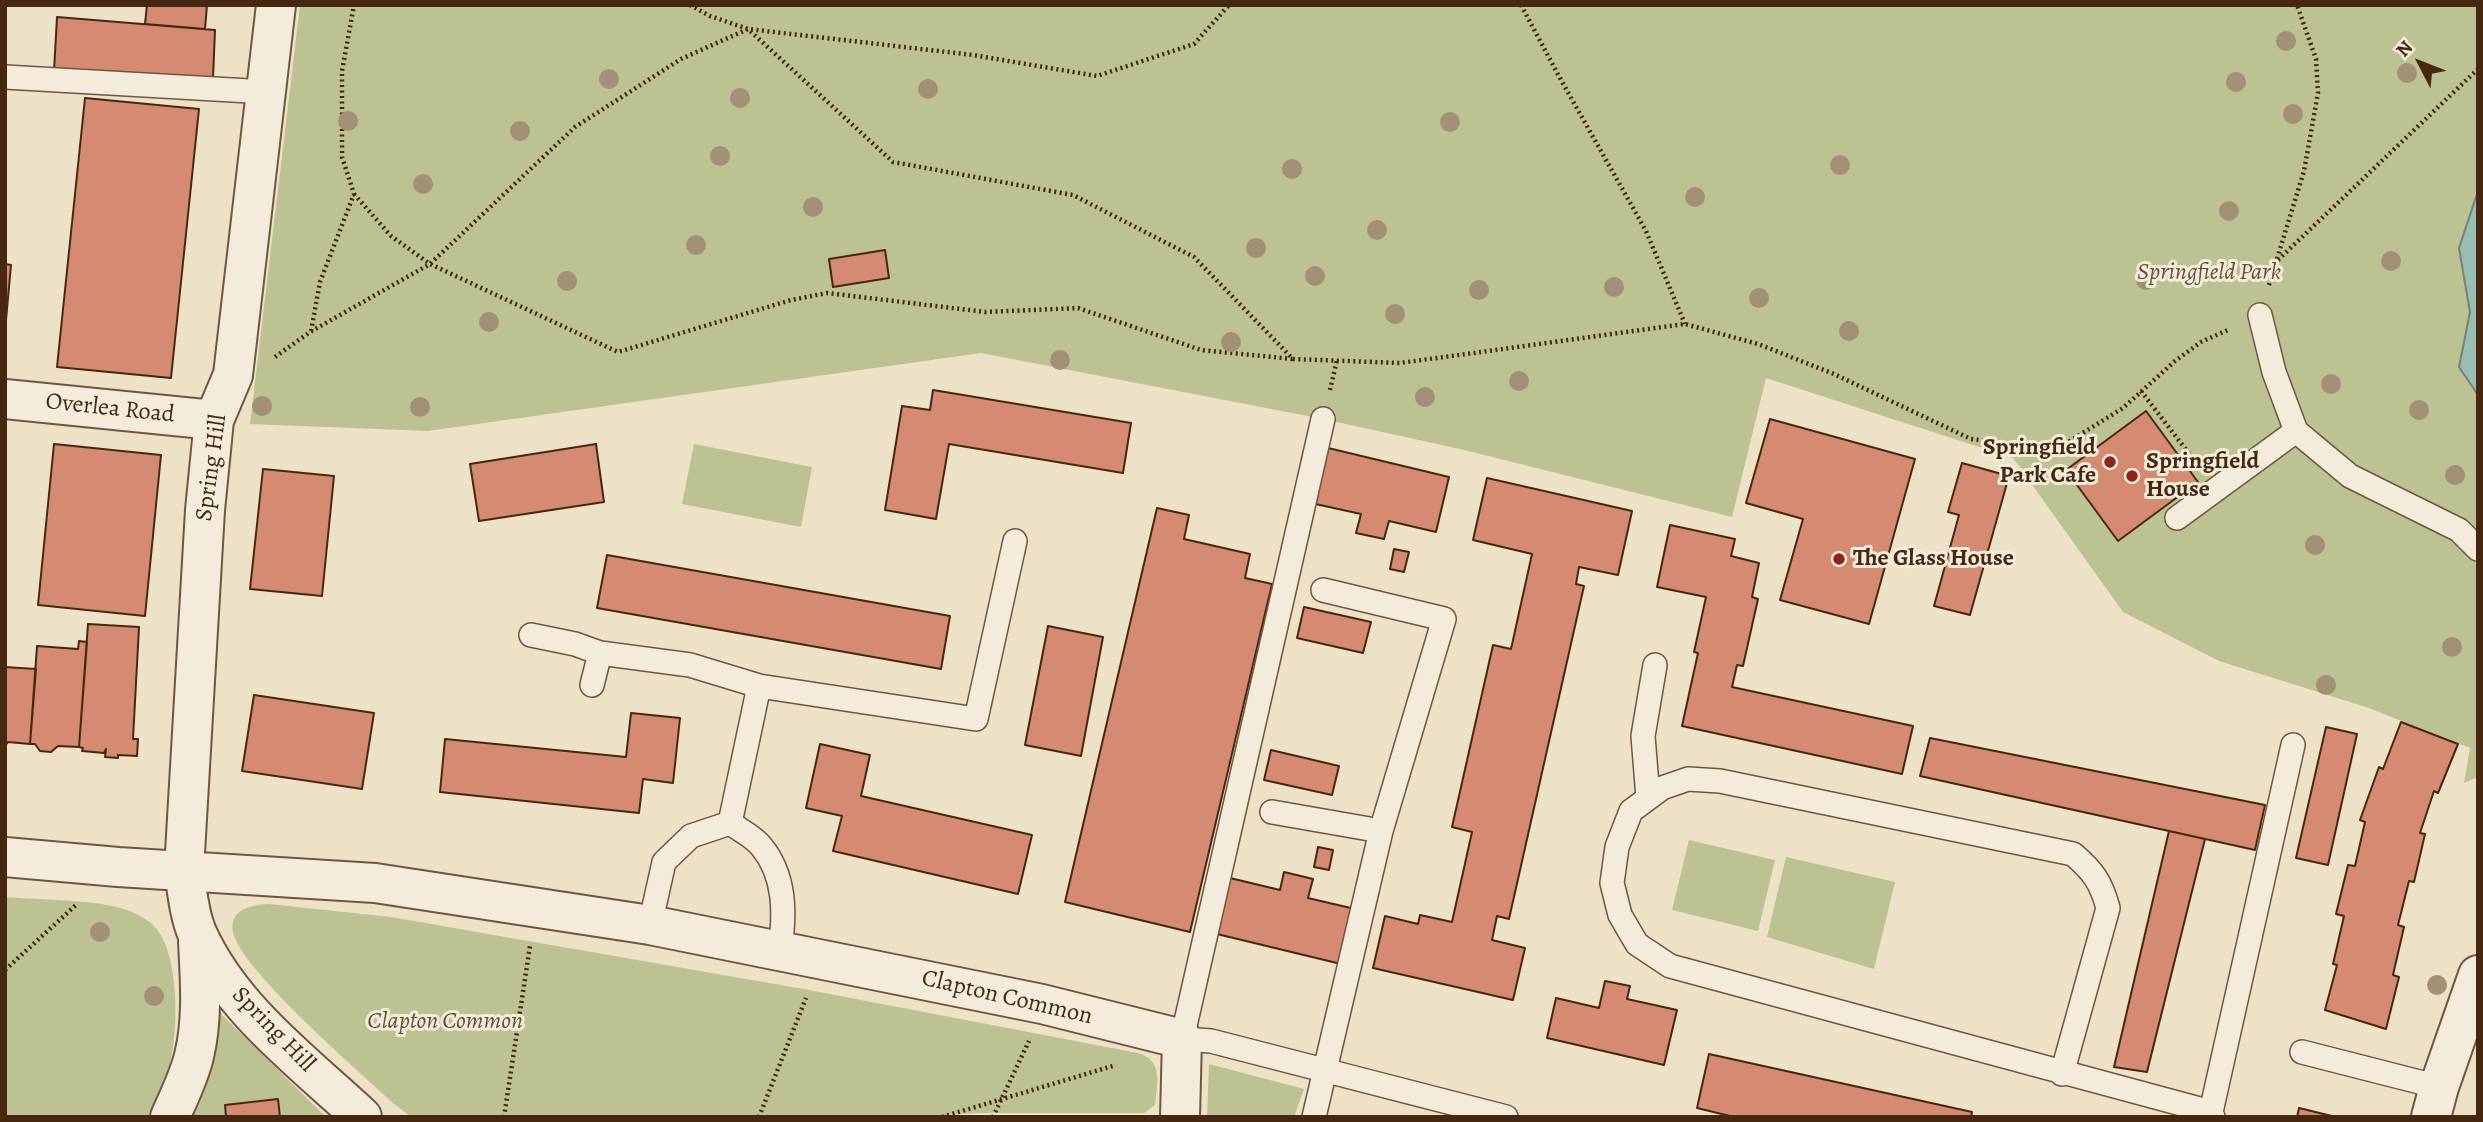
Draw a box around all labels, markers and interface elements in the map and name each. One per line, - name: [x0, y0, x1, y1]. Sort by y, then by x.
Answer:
- north arrow: [2385, 28, 2455, 98]
- text: N: [2390, 35, 2419, 63]
- park label: Springfield Park: [2137, 259, 2281, 287]
- street label: Overlea Road: [44, 388, 176, 430]
- street label: Spring Hill: [190, 413, 234, 523]
- place label: Springfield Park Cafe: [1983, 434, 2096, 490]
- place label: Springfield House: [2146, 448, 2259, 504]
- marker: Springfield Park Cafe: [2102, 454, 2118, 470]
- marker: Springfield House: [2124, 468, 2140, 484]
- place label: The Glass House: [1853, 545, 2014, 573]
- marker: The Glass House: [1831, 551, 1847, 567]
- street label: Clapton Common: [919, 964, 1095, 1032]
- street label: Spring Hill: [225, 981, 321, 1079]
- park label: Clapton Common: [367, 1008, 523, 1036]

